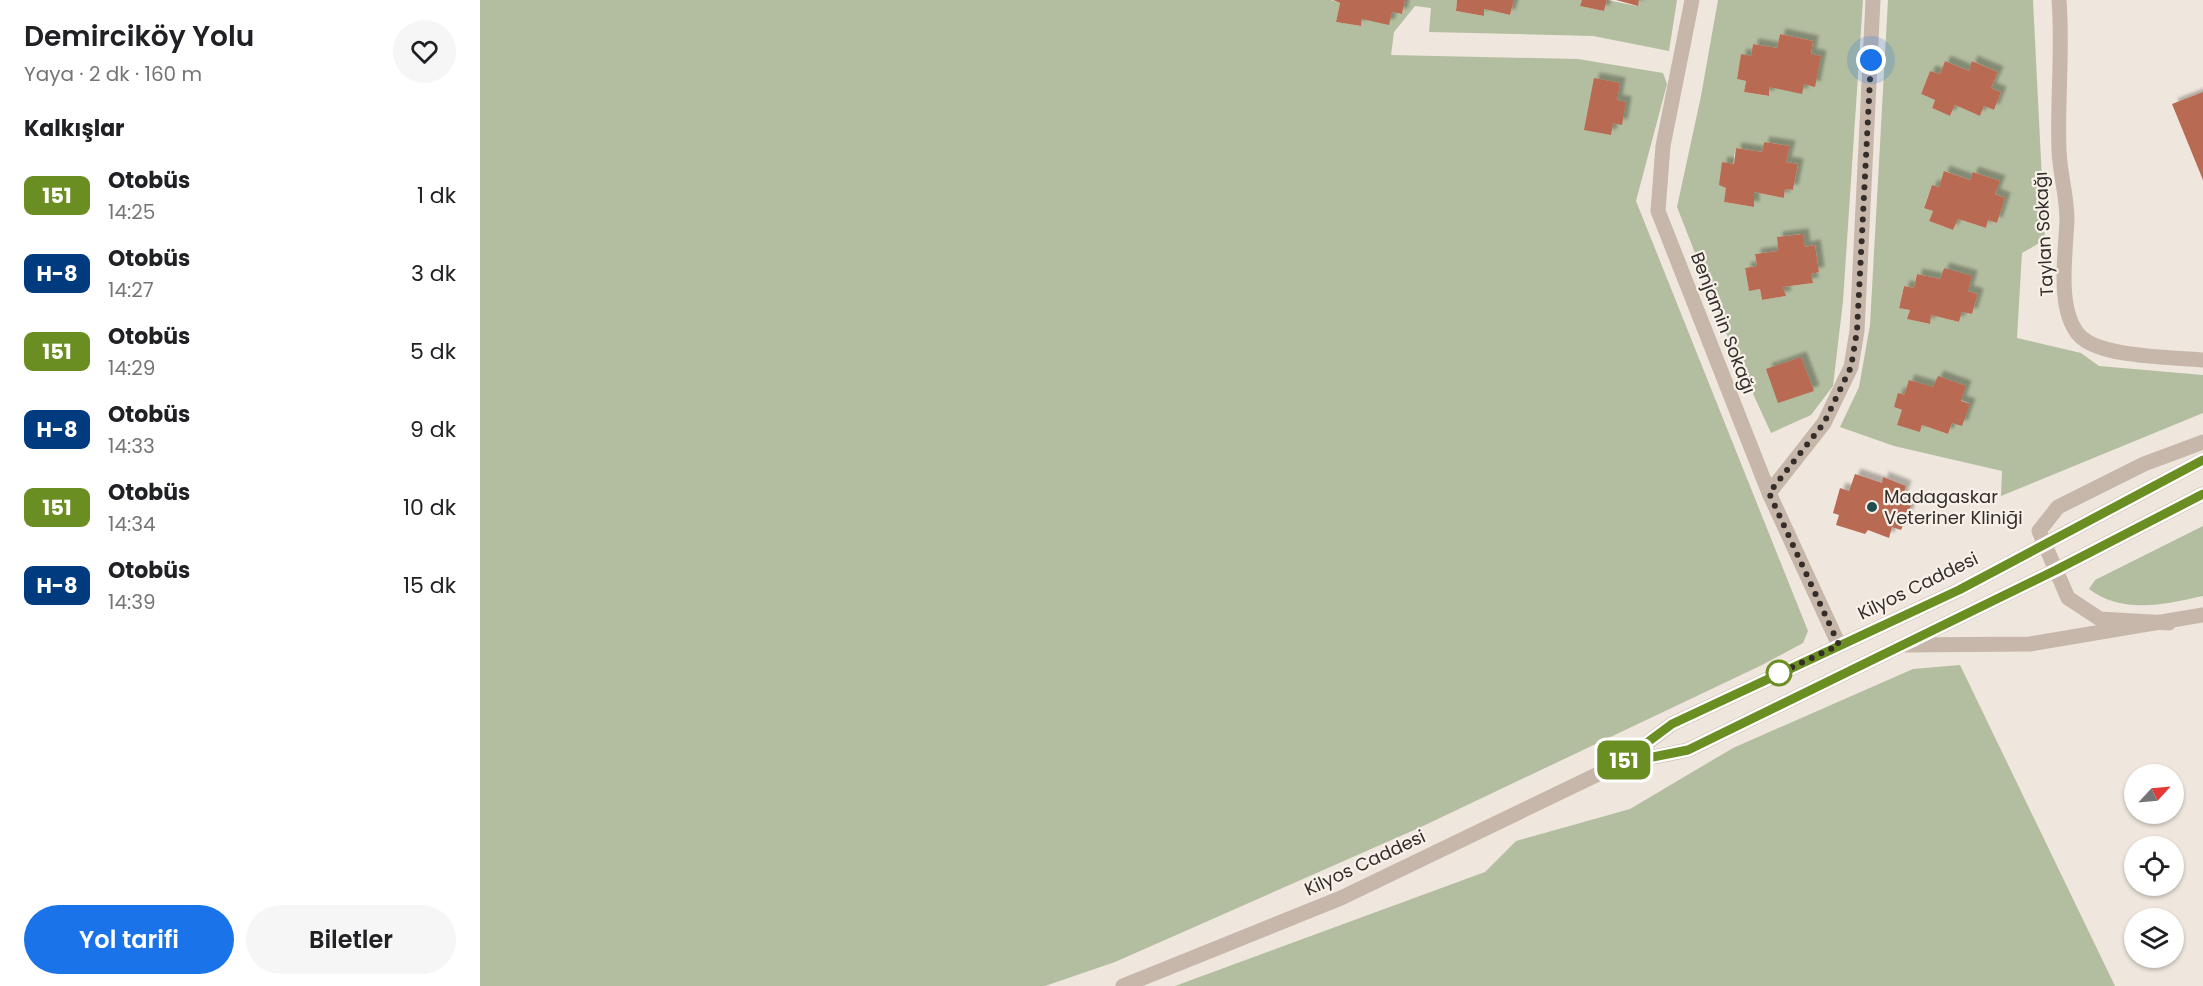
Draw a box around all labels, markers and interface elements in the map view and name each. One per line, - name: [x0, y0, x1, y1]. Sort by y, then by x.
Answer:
- text: Demirciköy Yolu: [24, 17, 254, 56]
- button: heart: [393, 20, 456, 83]
- your location: [1856, 45, 1886, 75]
- text: Yaya · 2 dk · 160 m: [24, 60, 202, 88]
- text: Kalkışlar: [24, 113, 125, 144]
- text: Otobüs: [108, 165, 190, 196]
- street label: Taylan Sokağı: [2028, 171, 2059, 297]
- text: 1 dk: [417, 180, 456, 211]
- text: 151: [42, 181, 72, 210]
- text: 14:25: [108, 198, 155, 226]
- text: Otobüs: [108, 243, 190, 274]
- street label: Benjamin Sokağı: [1685, 248, 1762, 397]
- text: 3 dk: [411, 258, 456, 289]
- text: H-8: [36, 259, 78, 288]
- text: 14:27: [108, 276, 154, 304]
- text: Otobüs: [108, 321, 190, 352]
- text: 5 dk: [410, 336, 456, 367]
- text: 151: [42, 337, 72, 366]
- text: 14:29: [108, 354, 155, 382]
- text: Otobüs: [108, 399, 190, 430]
- text: 9 dk: [410, 414, 456, 445]
- text: H-8: [36, 415, 78, 444]
- text: 14:33: [108, 432, 155, 460]
- text: Otobüs: [108, 477, 190, 508]
- place label: Madagaskar Veteriner Kliniği: [1884, 484, 2023, 530]
- text: 10 dk: [403, 492, 456, 523]
- text: 151: [42, 493, 72, 522]
- marker: Madagaskar Veteriner Kliniği: [1865, 500, 1879, 514]
- text: 14:34: [108, 510, 156, 538]
- street label: Kilyos Caddesi: [1853, 546, 1982, 625]
- text: Otobüs: [108, 555, 190, 586]
- text: 15 dk: [403, 570, 456, 601]
- text: H-8: [36, 571, 78, 600]
- text: 14:39: [108, 588, 156, 616]
- unlabelled marker: [1766, 660, 1792, 686]
- line badge: 151: [1590, 740, 1658, 780]
- text: 151: [1609, 746, 1639, 775]
- north arrow: [2124, 764, 2184, 824]
- map controls: [2124, 764, 2184, 968]
- street label: Kilyos Caddesi: [1300, 824, 1429, 902]
- button: locate: [2124, 836, 2184, 896]
- button: Yol tarifi: [24, 905, 234, 974]
- button: Biletler: [246, 905, 456, 974]
- button: layers: [2124, 908, 2184, 968]

